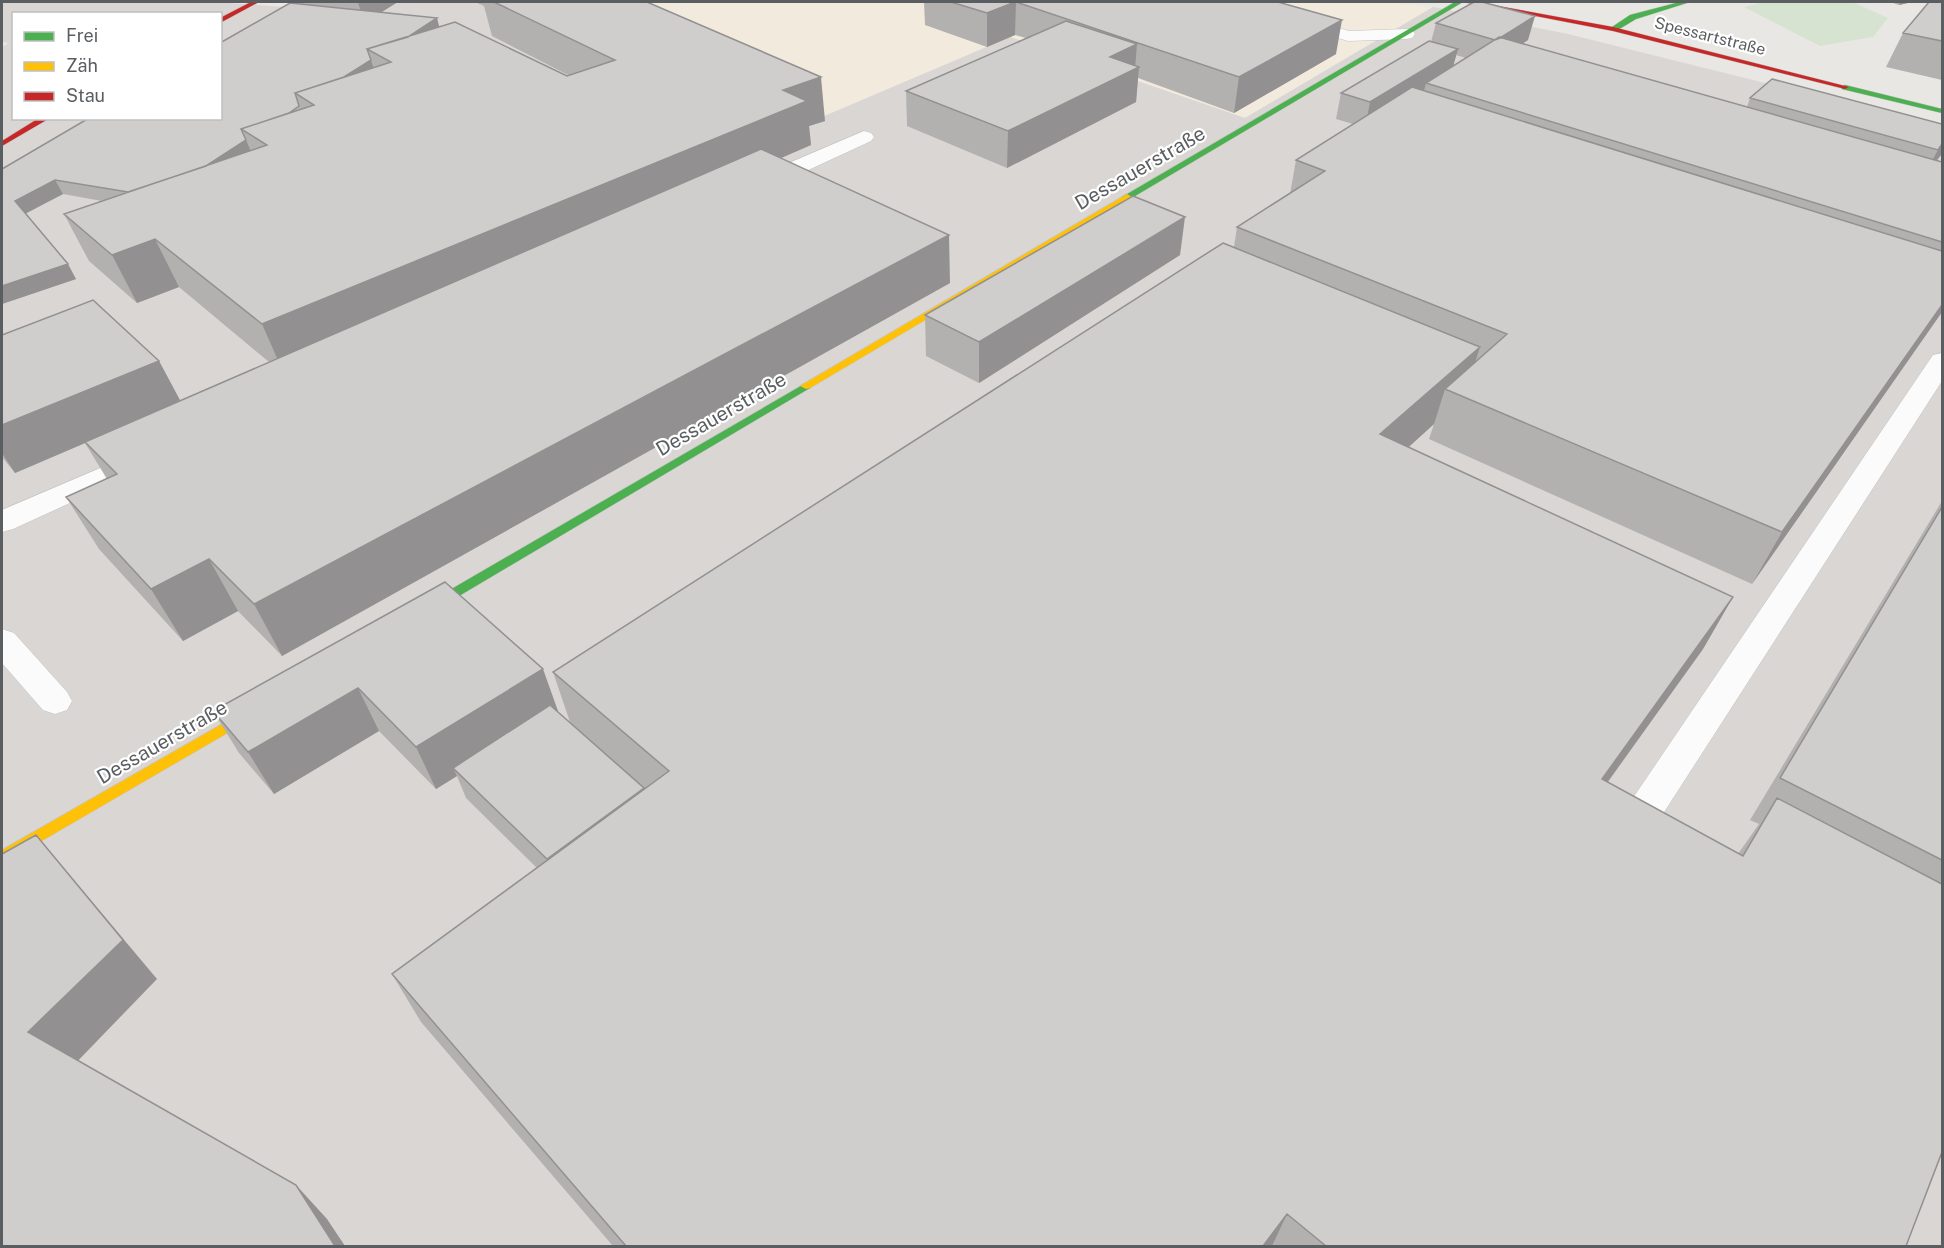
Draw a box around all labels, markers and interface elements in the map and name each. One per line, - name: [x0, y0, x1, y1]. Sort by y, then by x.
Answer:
- legend: [12, 12, 222, 120]
- street label: Spessartstraße: [1652, 13, 1768, 59]
- text: Frei: [66, 25, 98, 46]
- text: Zäh: [66, 55, 98, 76]
- text: Stau: [66, 85, 105, 106]
- street label: Dessauerstraße: [1071, 121, 1209, 215]
- street label: Dessauerstraße: [652, 367, 790, 461]
- street label: Dessauerstraße: [93, 695, 231, 789]

